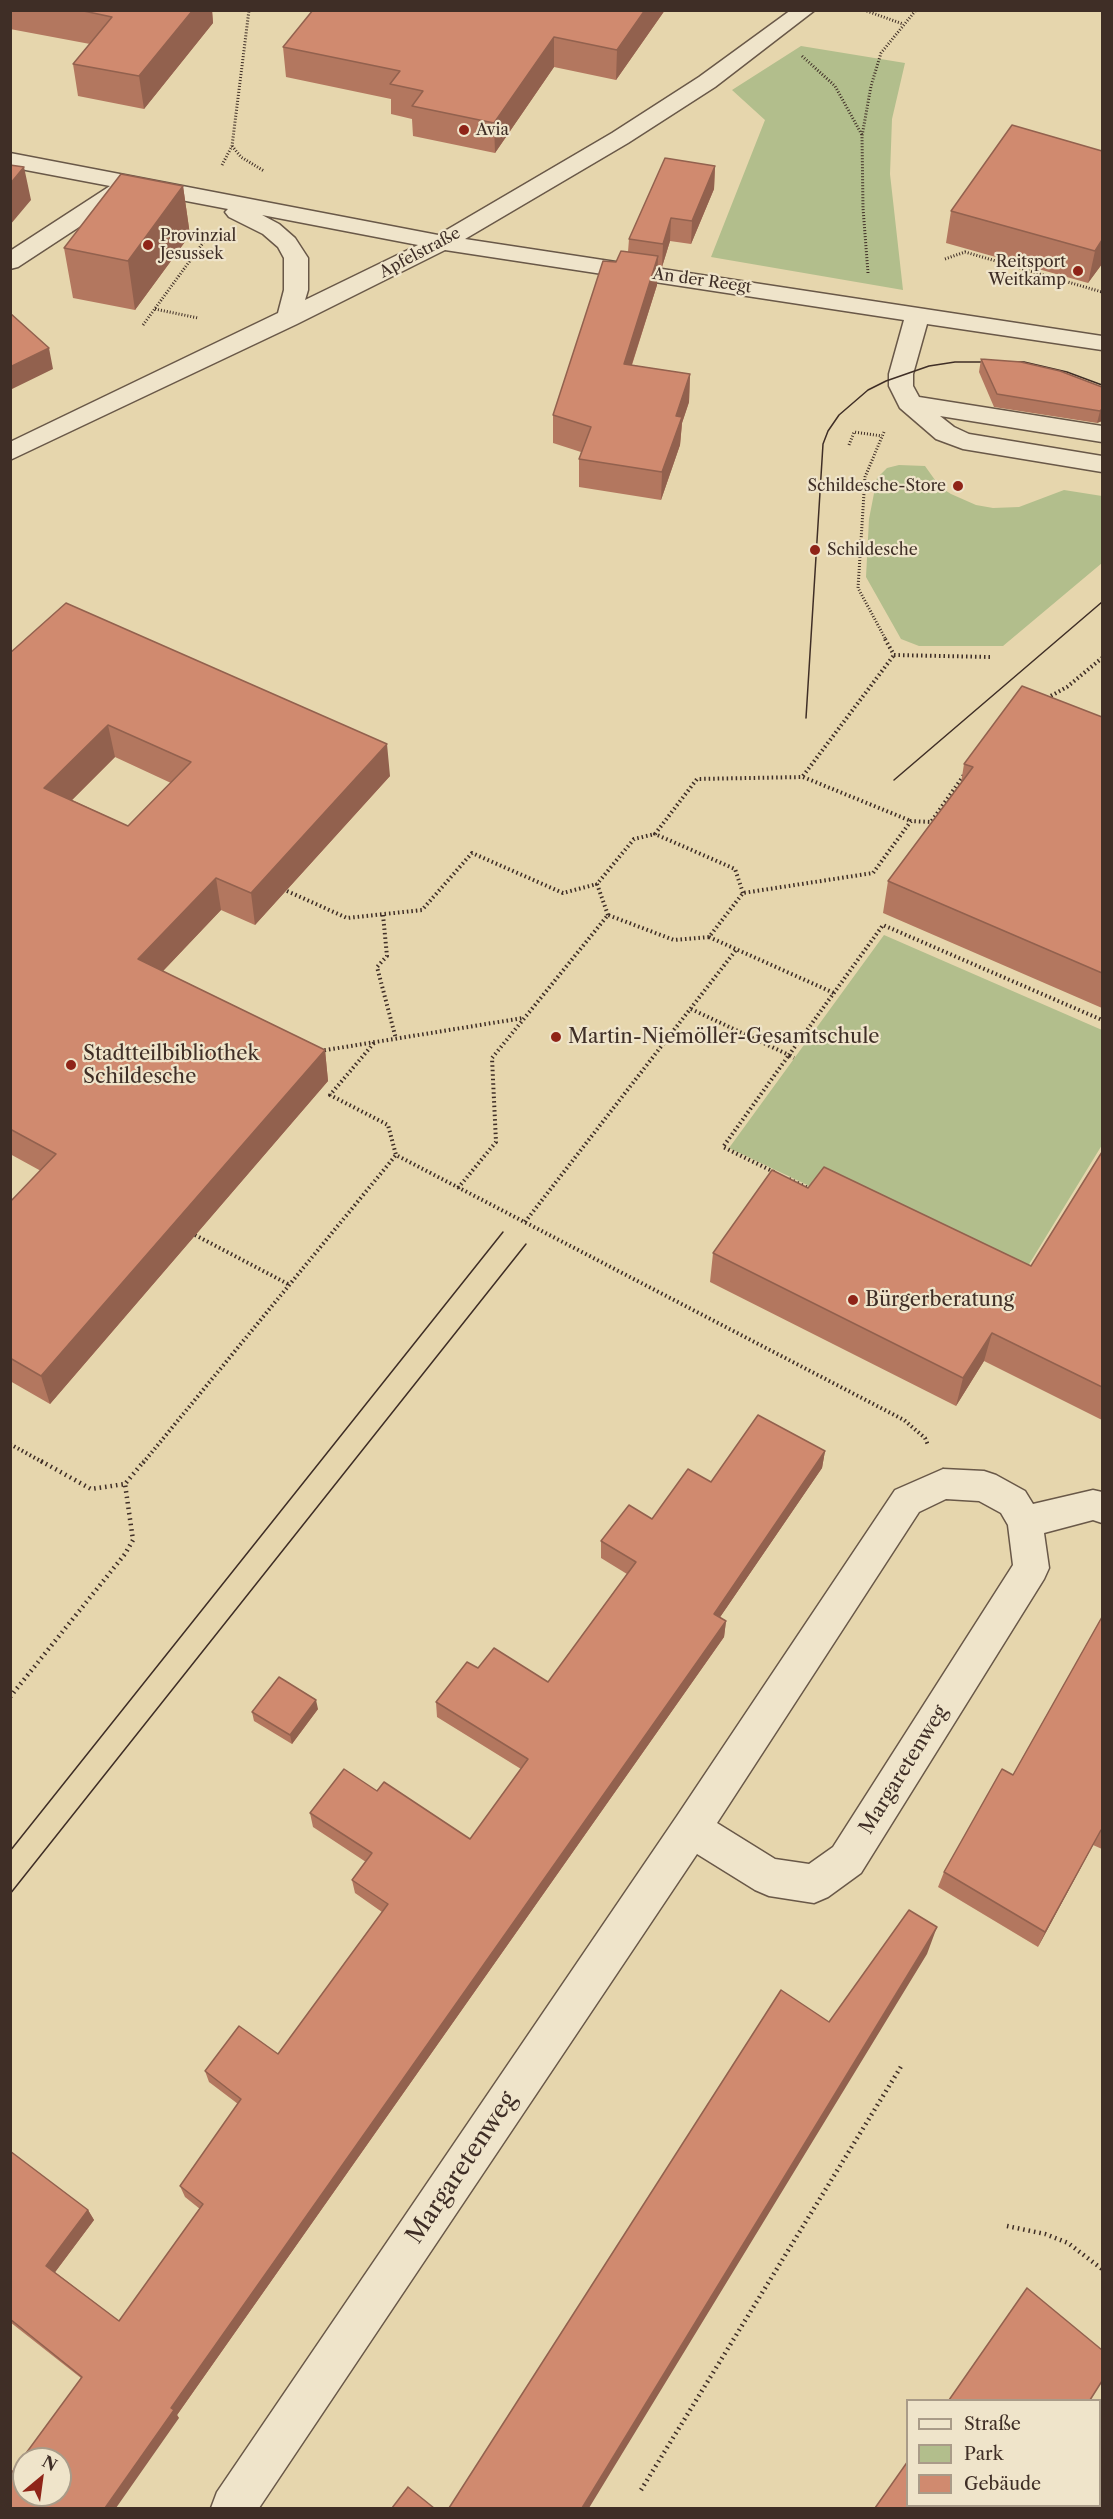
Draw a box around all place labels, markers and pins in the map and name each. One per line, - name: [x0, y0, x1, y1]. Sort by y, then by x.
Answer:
- place label: Avia: [476, 120, 509, 140]
- marker: Avia: [457, 123, 471, 137]
- place label: Provinzial Jesussek: [160, 226, 236, 264]
- marker: Provinzial Jesussek: [141, 238, 155, 252]
- place label: Reitsport Weitkamp: [988, 252, 1066, 290]
- marker: Reitsport Weitkamp: [1071, 264, 1085, 278]
- place label: Schildesche-Store: [807, 476, 946, 496]
- marker: Schildesche-Store: [951, 479, 965, 493]
- place label: Schildesche: [827, 540, 918, 560]
- marker: Schildesche: [808, 543, 822, 557]
- place label: Martin-Niemöller-Gesamtschule: [568, 1025, 880, 1049]
- marker: Martin-Niemöller-Gesamtschule: [549, 1030, 563, 1044]
- place label: Stadtteilbibliothek Schildesche: [83, 1042, 259, 1089]
- marker: Stadtteilbibliothek Schildesche: [64, 1058, 78, 1072]
- place label: Bürgerberatung: [865, 1288, 1014, 1312]
- marker: Bürgerberatung: [846, 1293, 860, 1307]

